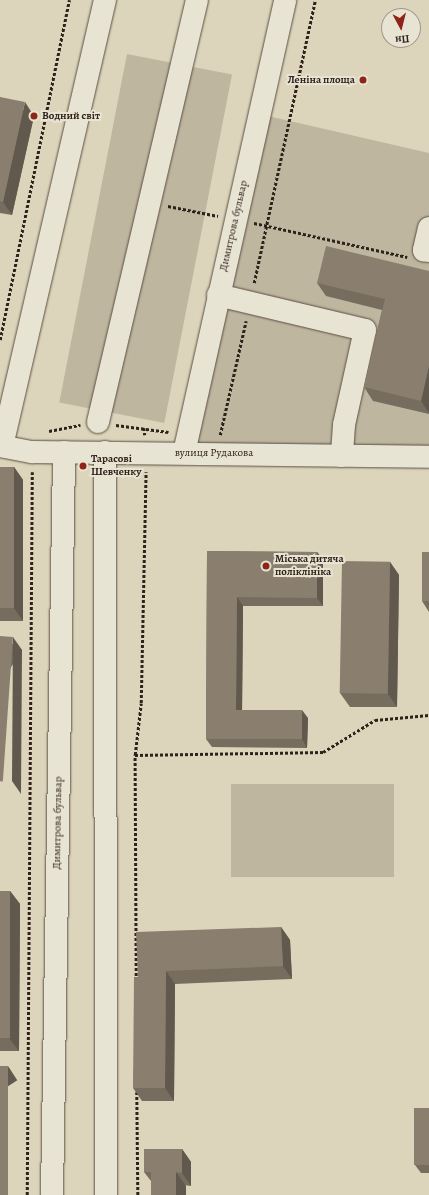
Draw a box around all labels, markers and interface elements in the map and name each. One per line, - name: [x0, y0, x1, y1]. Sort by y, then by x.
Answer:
- north arrow: [381, 8, 421, 48]
- text: Пн: [394, 31, 410, 48]
- place label: Леніна площа: [287, 73, 355, 87]
- marker: Леніна площа: [358, 75, 368, 85]
- place label: Водний світ: [42, 109, 100, 123]
- marker: Водний світ: [29, 111, 39, 121]
- street label: Димитрова бульвар: [217, 179, 251, 273]
- street label: вулиця Рудакова: [175, 446, 253, 460]
- place label: Тарасові Шевченку: [91, 453, 142, 479]
- marker: Тарасові Шевченку: [78, 461, 88, 471]
- place label: Міська дитяча поліклініка: [275, 553, 344, 579]
- marker: Міська дитяча поліклініка: [260, 560, 272, 572]
- street label: Димитрова бульвар: [51, 776, 65, 870]

